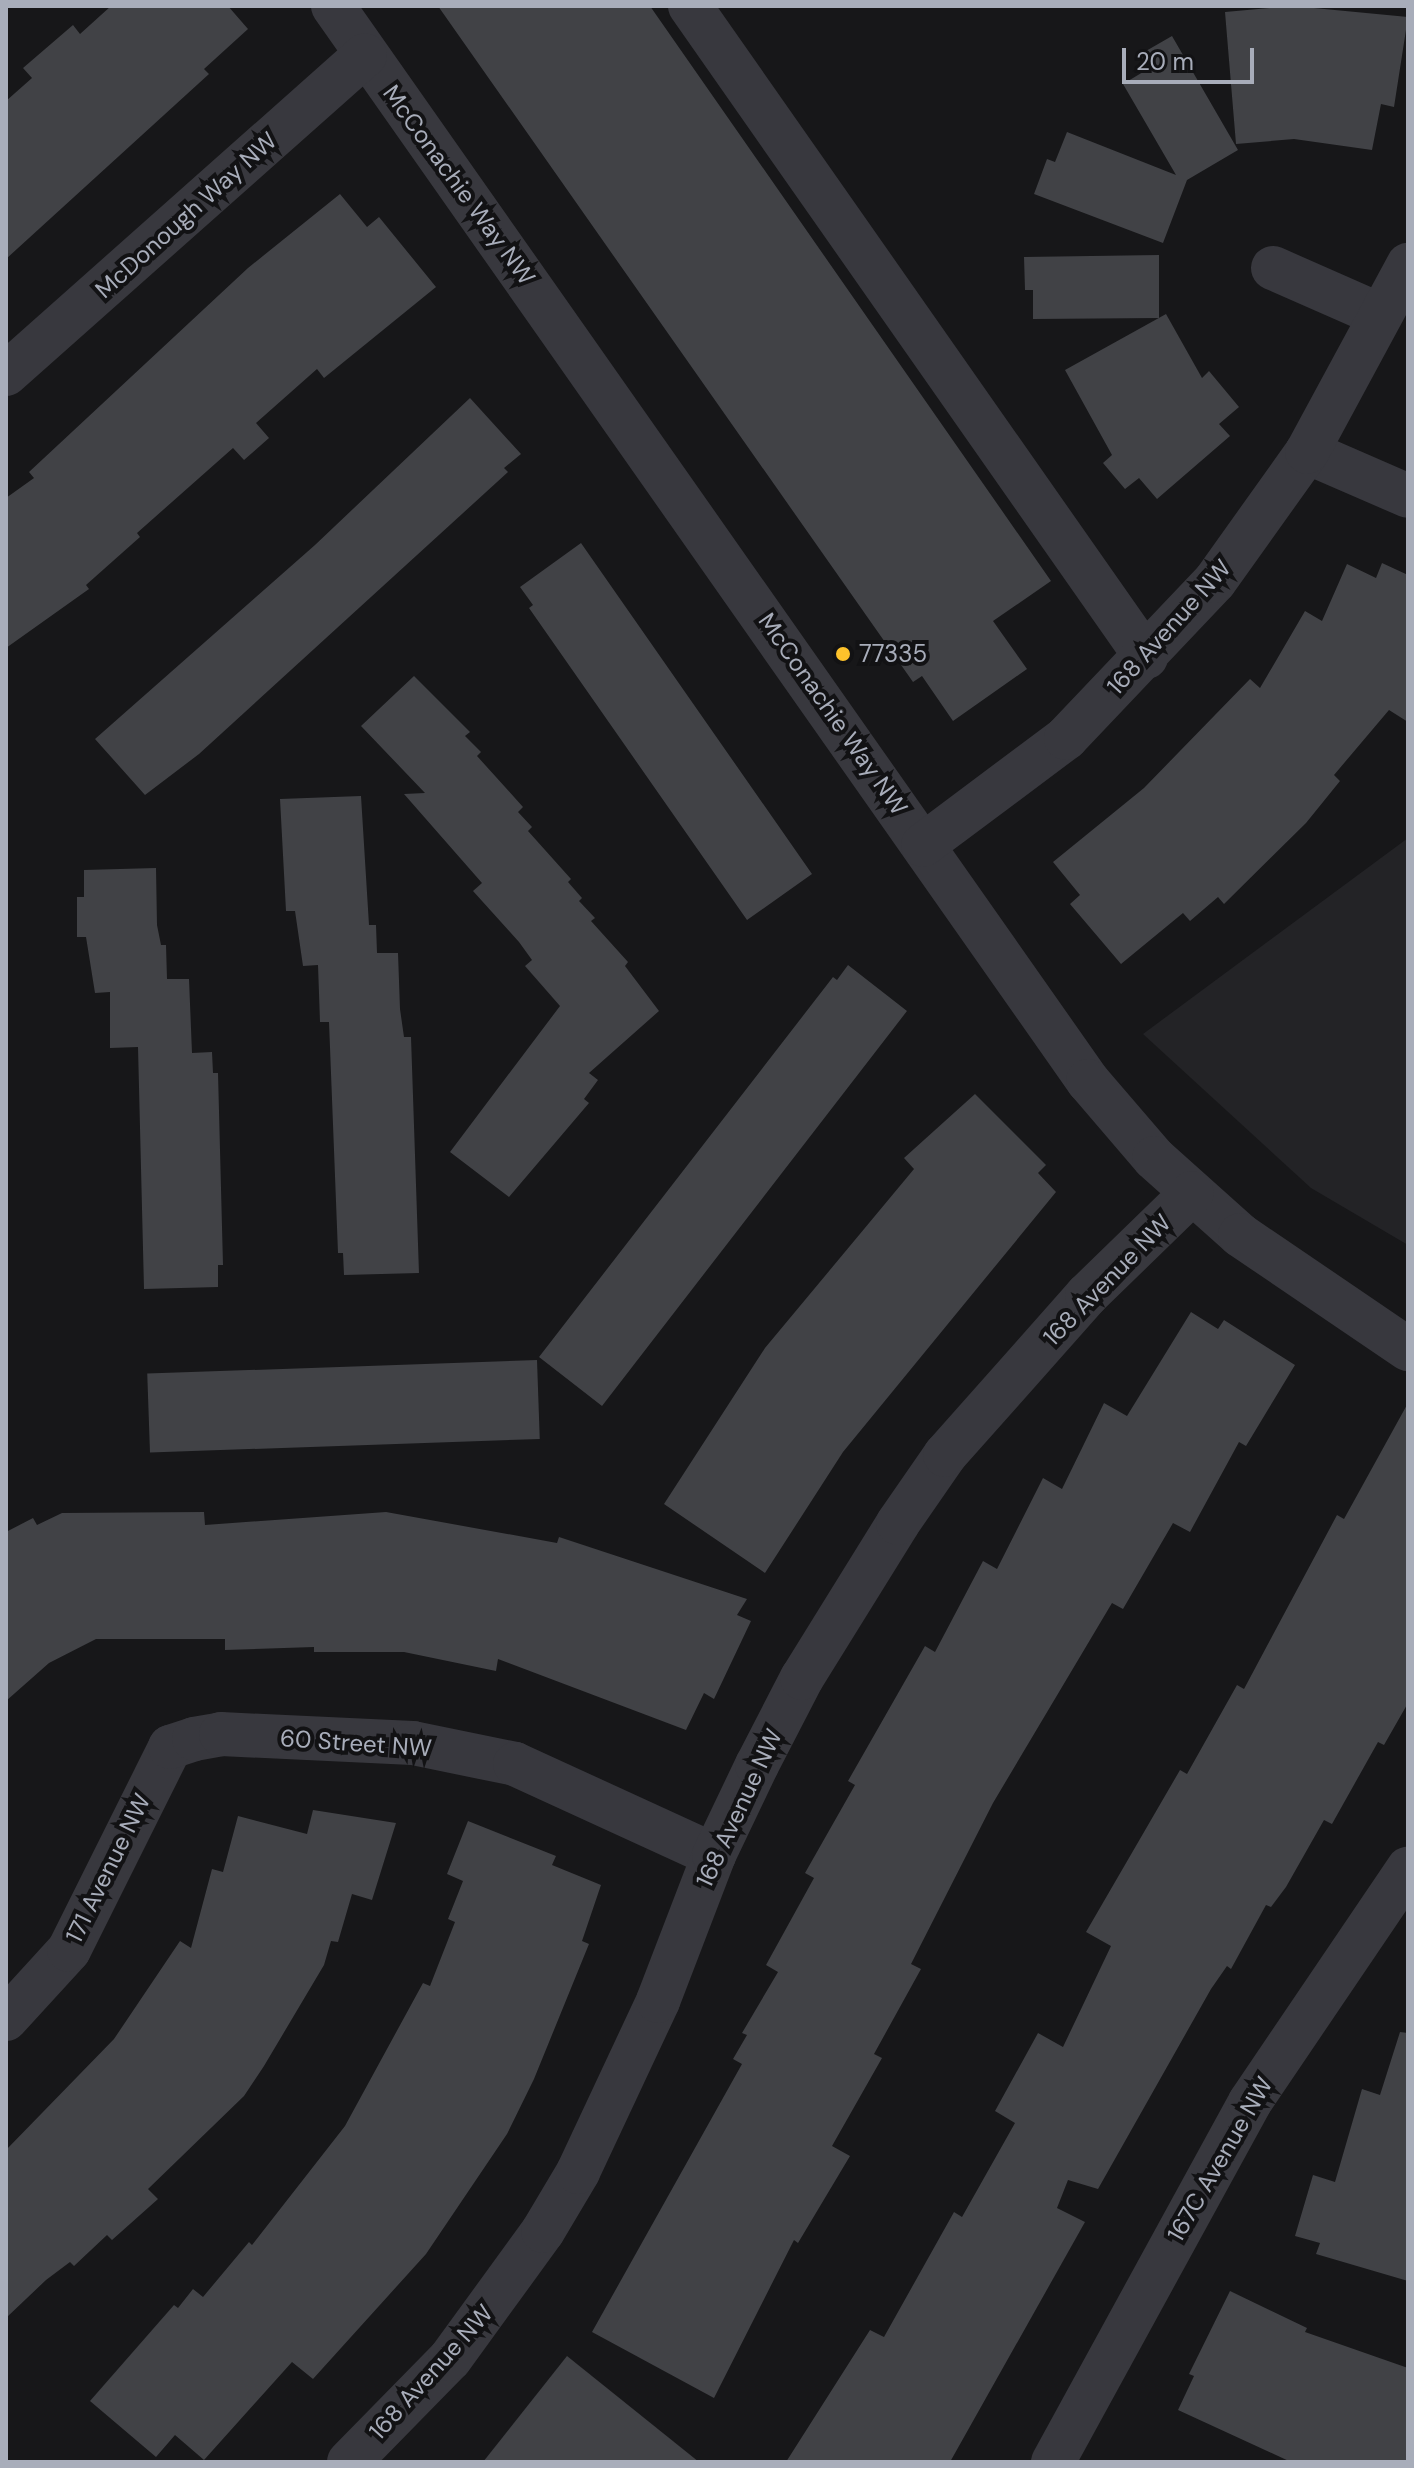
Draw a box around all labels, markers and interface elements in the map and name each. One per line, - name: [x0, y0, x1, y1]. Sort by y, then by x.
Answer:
- scale bar: [1126, 32, 1258, 82]
- text: 20 m: [1136, 46, 1194, 77]
- street label: McConachie Way NW: [377, 80, 541, 290]
- street label: McDonough Way NW: [89, 126, 283, 304]
- street label: 168 Avenue NW: [1101, 554, 1237, 700]
- street label: McConachie Way NW: [752, 608, 914, 820]
- place label: 77335: [859, 640, 927, 668]
- marker: 77335: [834, 645, 852, 663]
- street label: 168 Avenue NW: [1037, 1208, 1177, 1352]
- street label: 60 Street NW: [279, 1723, 433, 1763]
- street label: 168 Avenue NW: [690, 1724, 788, 1892]
- street label: 171 Avenue NW: [60, 1789, 156, 1947]
- street label: 167C Avenue NW: [1161, 2071, 1279, 2247]
- street label: 168 Avenue NW: [363, 2299, 499, 2445]

